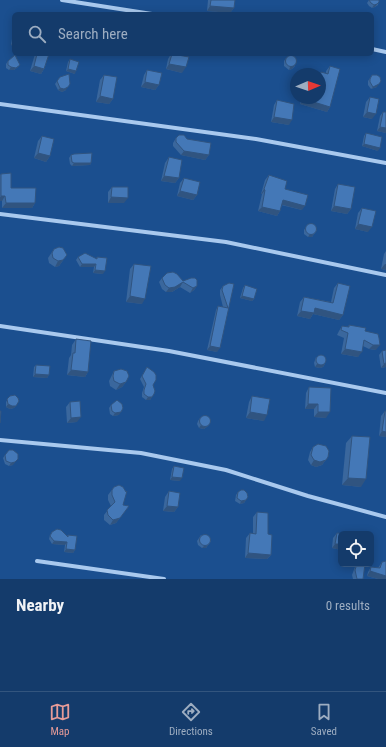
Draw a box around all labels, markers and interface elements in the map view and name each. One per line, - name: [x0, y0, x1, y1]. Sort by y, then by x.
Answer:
- search box: [12, 12, 374, 56]
- icon: search: [26, 23, 48, 45]
- text: Search here: [58, 25, 128, 43]
- north arrow: [290, 68, 326, 104]
- map controls: [338, 531, 374, 567]
- button: locate: [338, 531, 374, 567]
- text: Nearby: [16, 595, 64, 615]
- text: 0 results: [326, 598, 370, 613]
- tab: Map: [49, 701, 71, 738]
- tab: Directions: [169, 701, 213, 738]
- tab: Saved: [311, 701, 337, 738]

